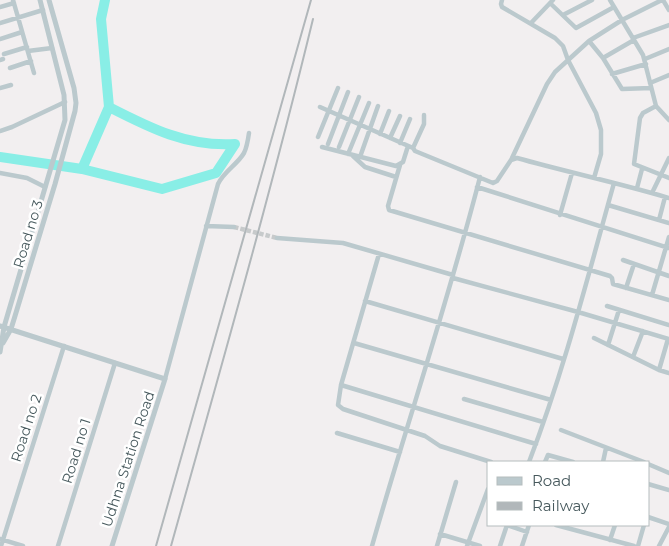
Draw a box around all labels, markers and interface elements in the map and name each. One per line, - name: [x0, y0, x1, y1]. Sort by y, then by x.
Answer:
- street label: Road no 3: [9, 198, 47, 270]
- street label: Udhna Station Road: [98, 389, 158, 529]
- street label: Road no 2: [7, 392, 45, 464]
- street label: Road no 1: [58, 416, 94, 486]
- legend: [487, 461, 649, 526]
- text: Road: [532, 471, 571, 490]
- text: Railway: [532, 496, 590, 515]

